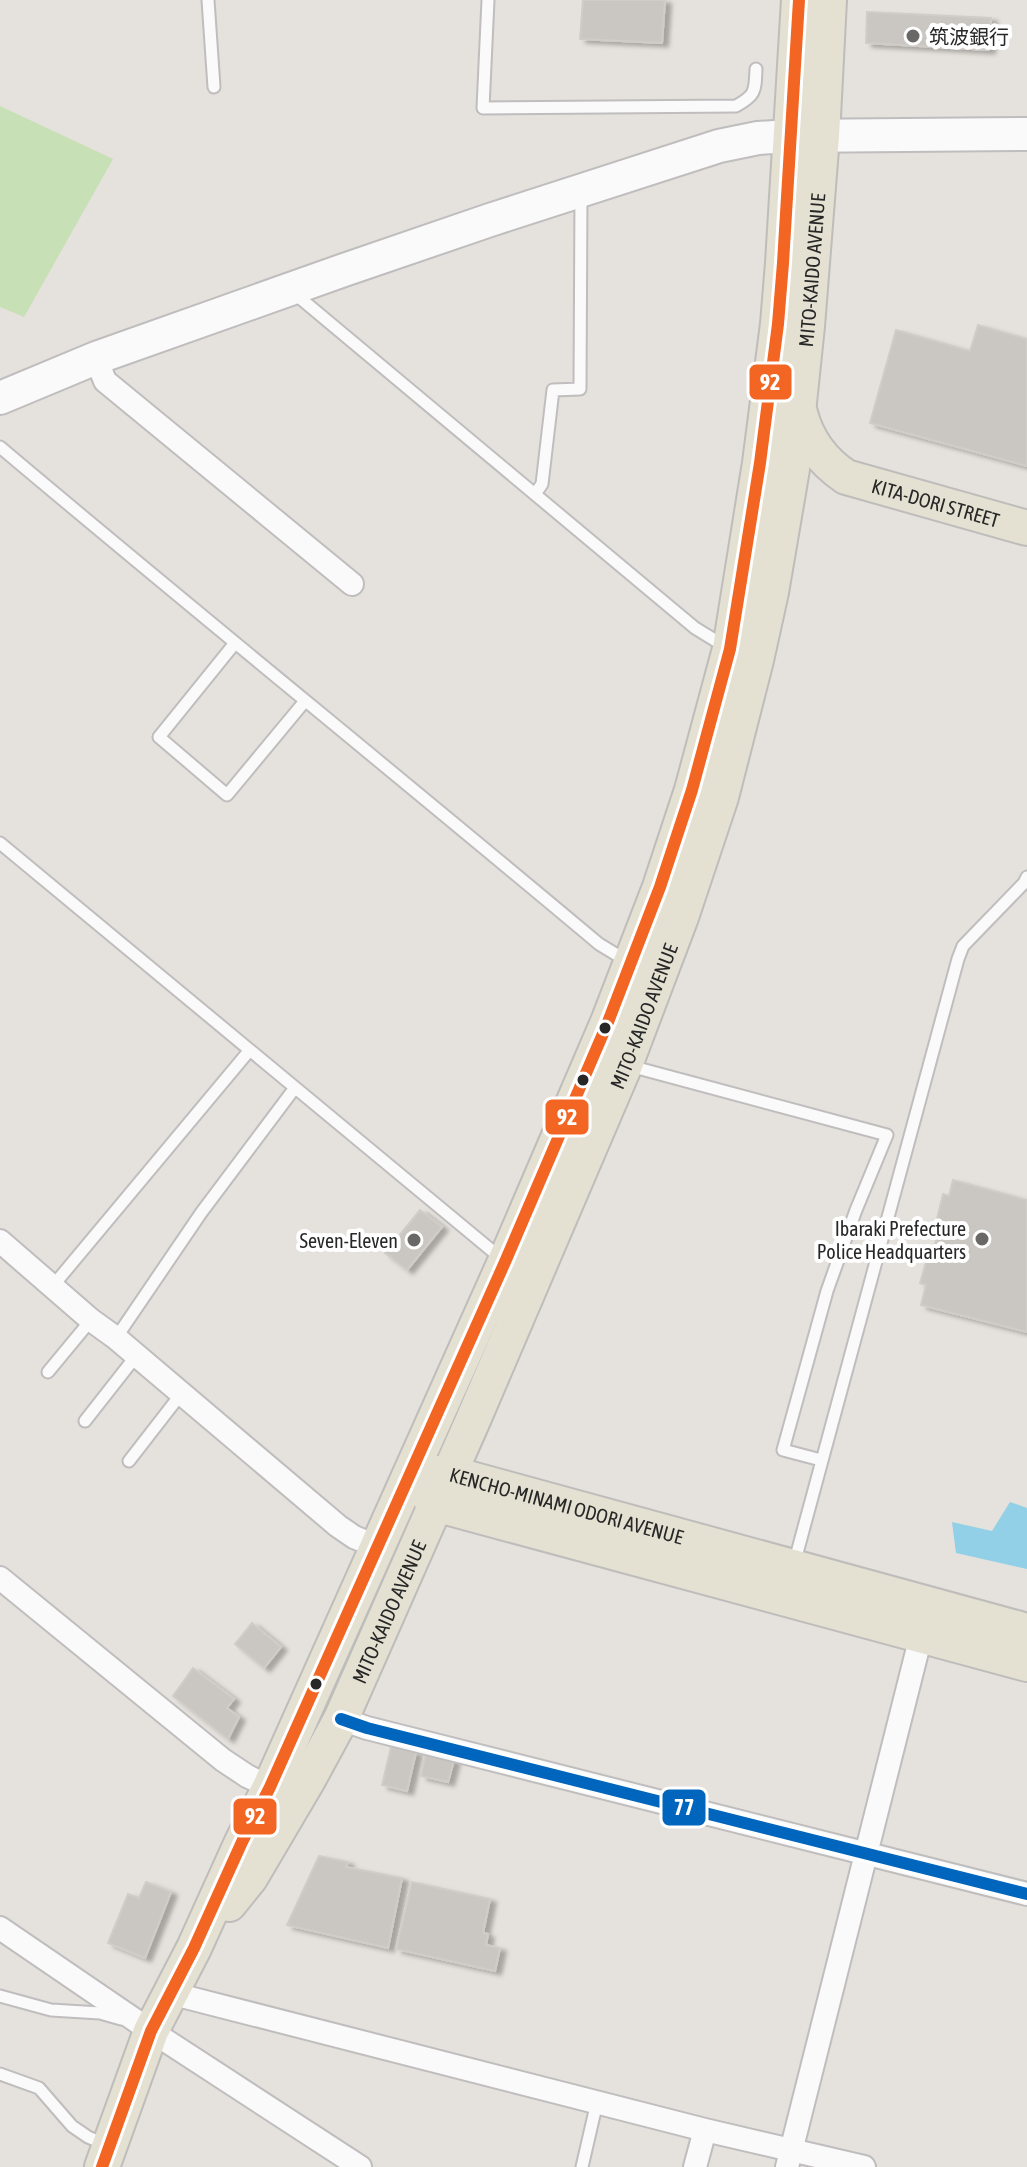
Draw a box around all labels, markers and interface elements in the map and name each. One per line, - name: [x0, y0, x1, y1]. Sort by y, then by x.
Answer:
- place label: 筑波銀行: [929, 25, 1009, 48]
- marker: 筑波銀行: [904, 27, 922, 45]
- street label: MITO-KAIDO AVENUE: [793, 192, 829, 348]
- line badge: 92: [748, 363, 793, 401]
- text: 92: [760, 369, 780, 395]
- street label: KITA-DORI STREET: [869, 473, 1002, 531]
- street label: MITO-KAIDO AVENUE: [605, 940, 682, 1092]
- unlabelled marker: [597, 1020, 613, 1036]
- unlabelled marker: [575, 1072, 591, 1088]
- line badge: 92: [544, 1098, 590, 1136]
- text: 92: [557, 1104, 577, 1130]
- place label: Ibaraki Prefecture Police Headquarters: [817, 1217, 966, 1263]
- place label: Seven-Eleven: [300, 1229, 398, 1252]
- marker: Ibaraki Prefecture Police Headquarters: [973, 1230, 991, 1248]
- marker: Seven-Eleven: [405, 1231, 423, 1249]
- street label: KENCHO-MINAMI ODORI AVENUE: [447, 1462, 687, 1548]
- street label: MITO-KAIDO AVENUE: [347, 1536, 430, 1687]
- unlabelled marker: [308, 1676, 324, 1692]
- line badge: 77: [661, 1788, 707, 1827]
- text: 77: [674, 1794, 694, 1820]
- line badge: 92: [232, 1797, 278, 1836]
- text: 92: [245, 1803, 265, 1829]

